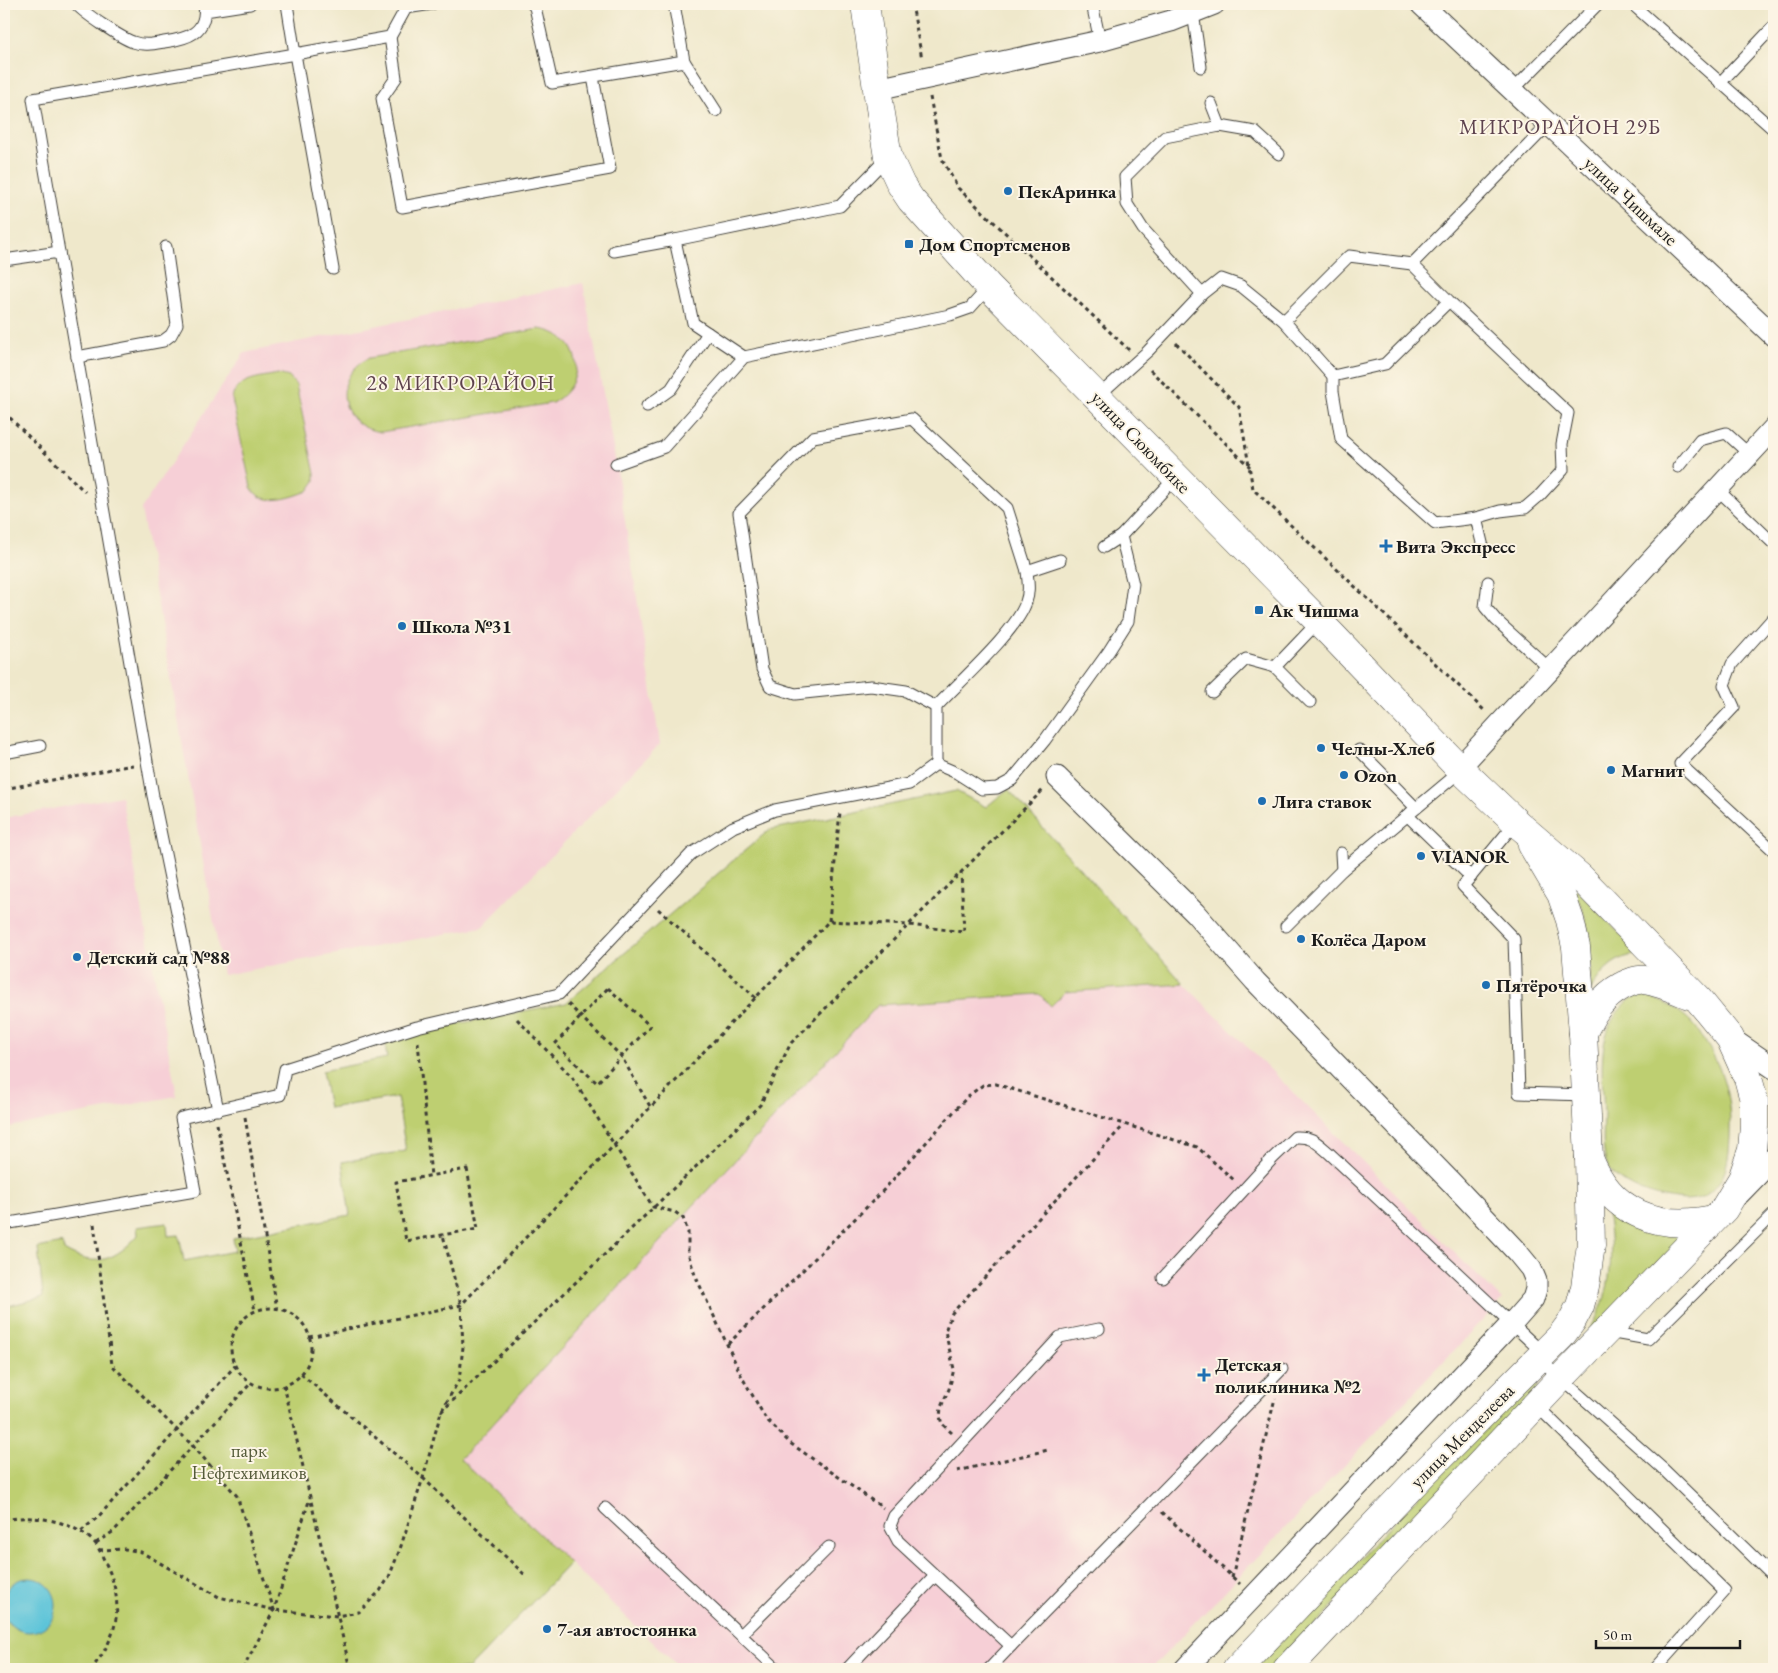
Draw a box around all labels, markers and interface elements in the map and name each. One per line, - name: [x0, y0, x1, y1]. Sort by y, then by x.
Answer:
- district label: МИКРОРАЙОН 29Б: [1459, 113, 1661, 140]
- street label: улица Чишмале: [1579, 151, 1683, 251]
- place label: ПекАринка: [1018, 179, 1117, 204]
- marker: ПекАринка: [1002, 185, 1014, 197]
- place label: Дом Спортсменов: [919, 232, 1071, 257]
- marker: Дом Спортсменов: [903, 238, 915, 250]
- district label: 28 МИКРОРАЙОН: [367, 369, 555, 396]
- street label: улица Сююмбике: [1086, 385, 1196, 499]
- place label: Вита Экспресс: [1396, 534, 1516, 559]
- marker: Вита Экспресс: [1380, 540, 1392, 552]
- place label: Ак Чишма: [1268, 598, 1360, 623]
- marker: Ак Чишма: [1253, 604, 1265, 616]
- place label: Школа №31: [412, 614, 512, 639]
- marker: Школа №31: [396, 620, 408, 632]
- place label: Челны-Хлеб: [1331, 736, 1435, 761]
- marker: Челны-Хлеб: [1315, 742, 1327, 754]
- place label: Магнит: [1621, 758, 1685, 783]
- place label: Ozon: [1354, 763, 1397, 788]
- marker: Магнит: [1605, 764, 1617, 776]
- marker: Ozon: [1338, 769, 1350, 781]
- place label: Лига ставок: [1272, 789, 1372, 814]
- marker: Лига ставок: [1256, 795, 1268, 807]
- place label: VIANOR: [1431, 844, 1510, 869]
- marker: VIANOR: [1415, 850, 1427, 862]
- place label: Колёса Даром: [1311, 927, 1427, 952]
- marker: Колёса Даром: [1295, 933, 1307, 945]
- place label: Детский сад №88: [87, 945, 230, 970]
- marker: Детский сад №88: [71, 951, 83, 963]
- place label: Пятёрочка: [1496, 973, 1588, 998]
- marker: Пятёрочка: [1480, 979, 1492, 991]
- place label: Детская поликлиника №2: [1215, 1352, 1361, 1399]
- marker: Детская поликлиника №2: [1197, 1368, 1211, 1382]
- street label: улица Менделеева: [1404, 1378, 1520, 1494]
- park label: парк Нефтехимиков: [192, 1438, 306, 1485]
- place label: 7-ая автостоянка: [557, 1617, 697, 1642]
- scale bar: [1596, 1618, 1739, 1650]
- marker: 7-ая автостоянка: [541, 1623, 553, 1635]
- text: 50 m: [1603, 1625, 1632, 1644]

